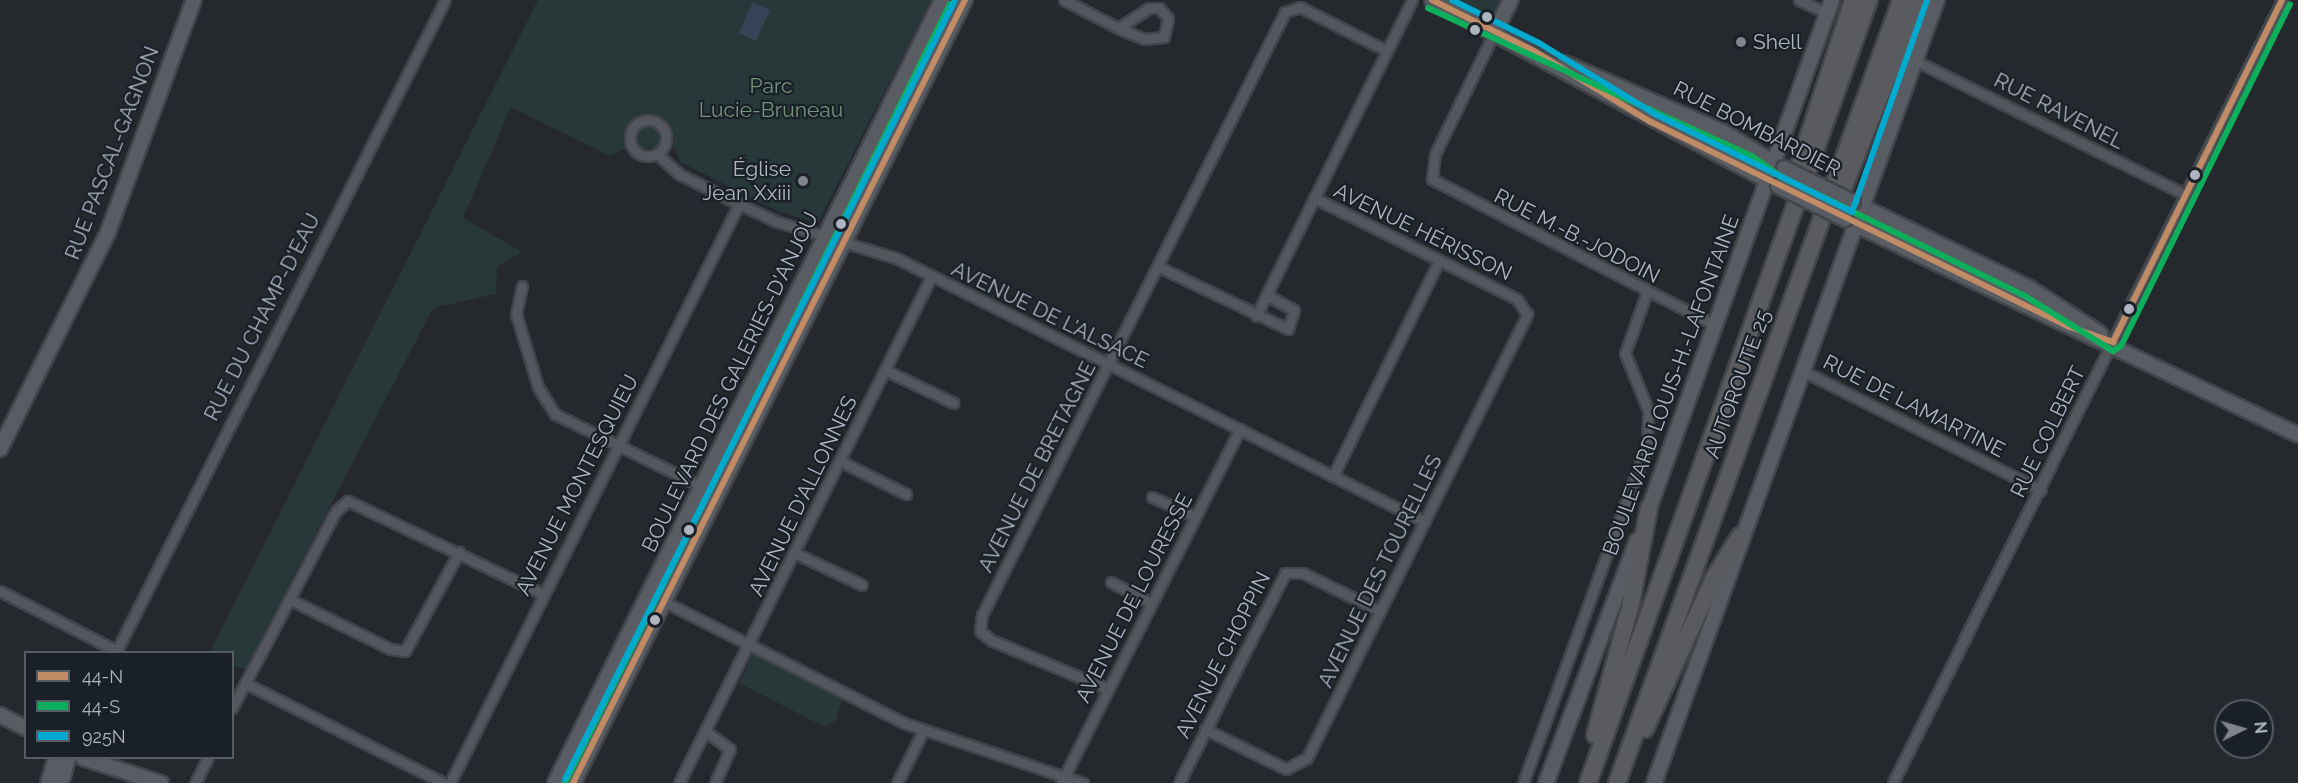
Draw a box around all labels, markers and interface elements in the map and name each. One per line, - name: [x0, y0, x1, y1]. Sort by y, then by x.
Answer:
- unlabelled marker: [1481, 11, 1493, 23]
- unlabelled marker: [1469, 24, 1481, 36]
- place label: Shell: [1753, 29, 1802, 55]
- marker: Shell: [1734, 35, 1748, 49]
- street label: RUE PASCAL-GAGNON: [60, 43, 164, 263]
- street label: RUE RAVENEL: [1990, 67, 2128, 155]
- park label: Parc Lucie-Bruneau: [699, 73, 843, 123]
- street label: RUE BOMBARDIER: [1669, 76, 1845, 182]
- place label: Église Jean Xxiii: [702, 156, 791, 206]
- unlabelled marker: [2189, 169, 2201, 181]
- marker: Église Jean Xxiii: [796, 174, 810, 188]
- street label: AVENUE HÉRISSON: [1330, 178, 1516, 286]
- street label: RUE M.-B.-JODOIN: [1490, 183, 1664, 289]
- street label: BOULEVARD DES GALERIES-D'ANJOU: [636, 208, 824, 556]
- street label: RUE DU CHAMP-D'EAU: [199, 209, 325, 425]
- street label: BOULEVARD LOUIS-H.-LAFONTAINE: [1597, 211, 1745, 559]
- unlabelled marker: [835, 218, 847, 230]
- street label: AVENUE DE L'ALSACE: [947, 256, 1153, 374]
- unlabelled marker: [2123, 303, 2135, 315]
- street label: AUTOROUTE 25: [1699, 306, 1777, 462]
- street label: RUE DE LAMARTINE: [1819, 349, 2009, 463]
- street label: AVENUE DE BRETAGNE: [973, 358, 1101, 576]
- street label: RUE COLBERT: [2005, 362, 2091, 502]
- street label: AVENUE MONTESQUIEU: [510, 370, 644, 600]
- street label: AVENUE D'ALLONNES: [744, 392, 862, 600]
- street label: AVENUE DES TOURELLES: [1312, 450, 1448, 692]
- street label: AVENUE DE LOURESSE: [1070, 489, 1198, 707]
- unlabelled marker: [683, 524, 695, 536]
- street label: AVENUE CHOPPIN: [1170, 568, 1276, 742]
- unlabelled marker: [649, 614, 661, 626]
- legend: [24, 651, 234, 759]
- text: 44-N: [82, 666, 123, 687]
- text: 44-S: [82, 696, 120, 717]
- north arrow: [2214, 699, 2274, 759]
- text: N: [2250, 721, 2270, 734]
- text: 925N: [82, 726, 126, 747]

